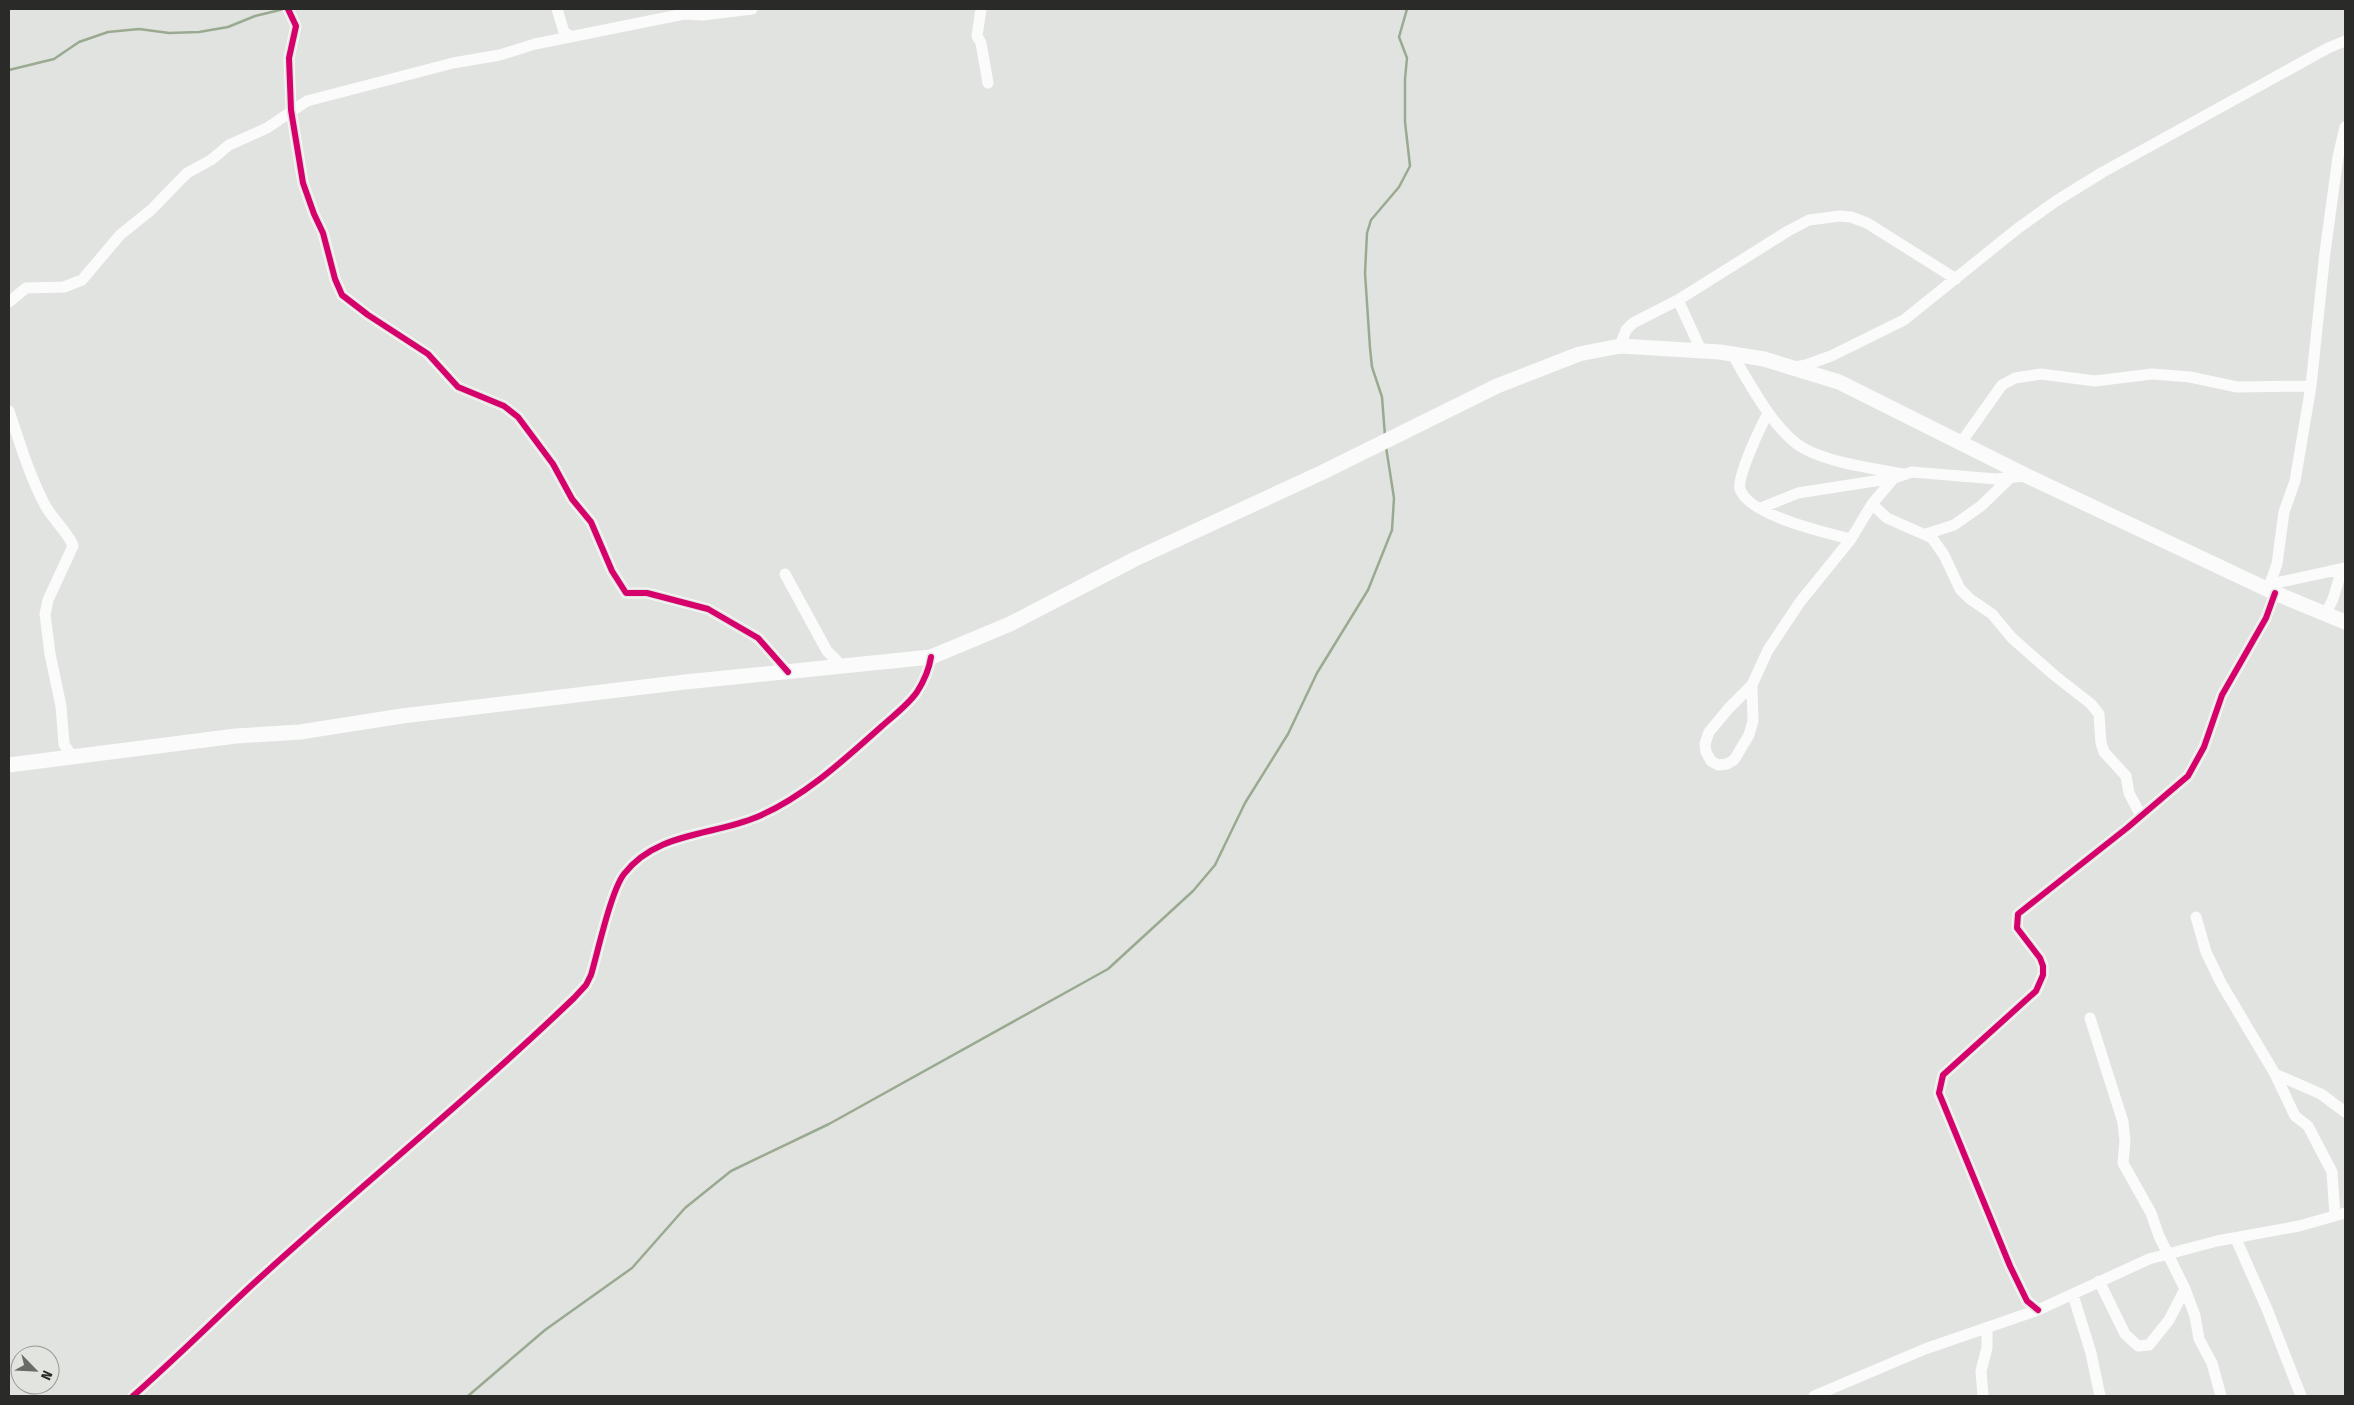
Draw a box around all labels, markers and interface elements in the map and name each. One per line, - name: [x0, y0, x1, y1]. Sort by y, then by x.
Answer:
- north arrow: [10, 1345, 60, 1395]
- text: N: [37, 1368, 56, 1382]

